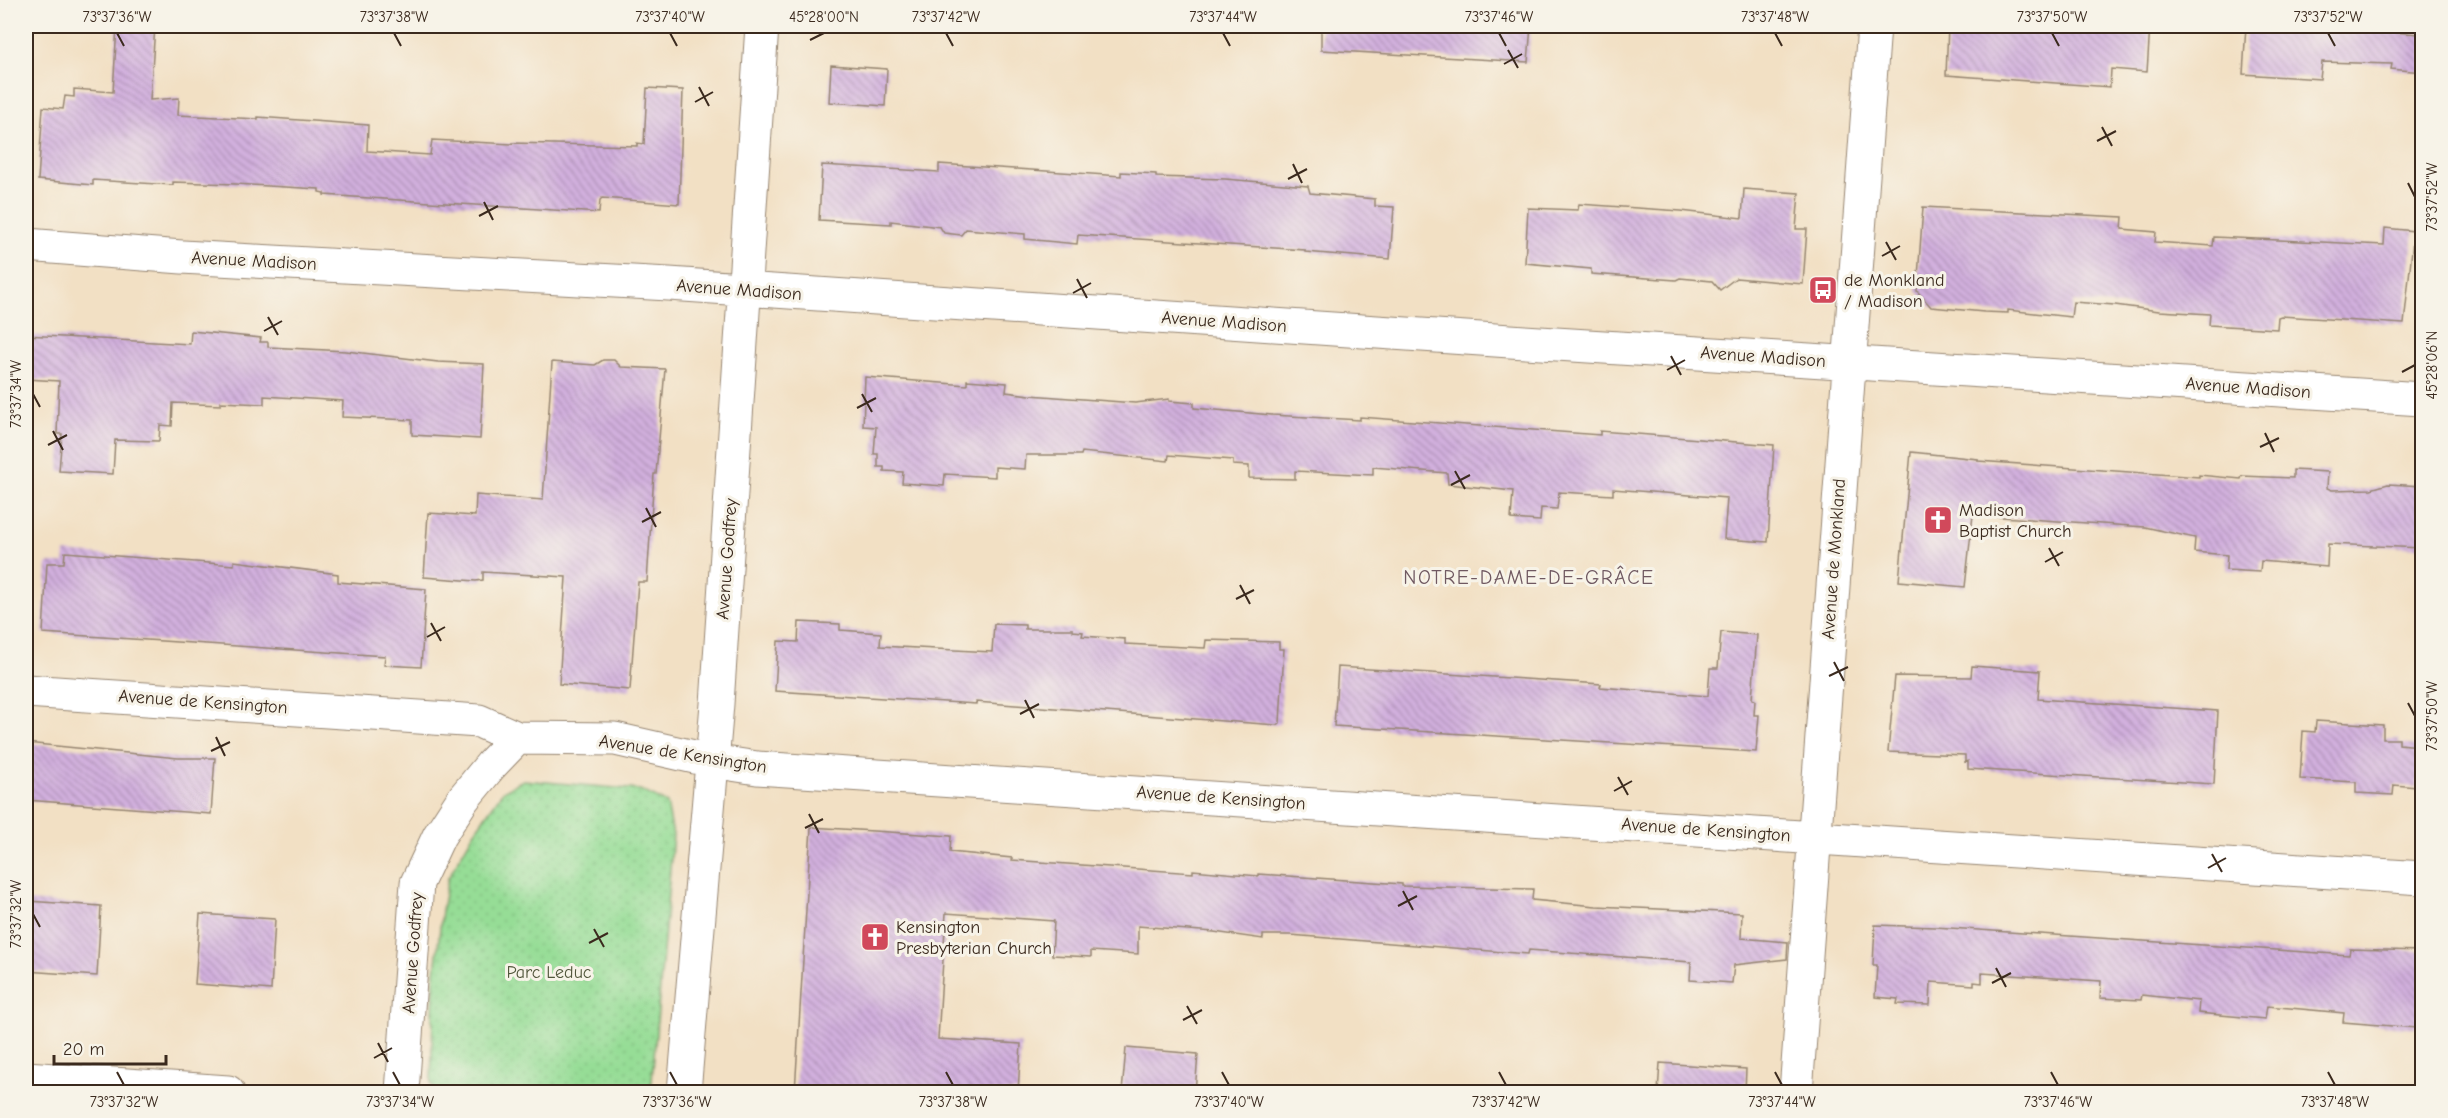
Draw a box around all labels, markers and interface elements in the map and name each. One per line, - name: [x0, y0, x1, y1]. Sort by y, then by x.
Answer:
- text: 73°37'36"W: [83, 8, 151, 26]
- text: 73°37'38"W: [360, 8, 428, 26]
- text: 73°37'40"W: [635, 8, 705, 26]
- text: 45°28'00"N: [789, 8, 859, 26]
- text: 73°37'42"W: [912, 8, 980, 26]
- text: 73°37'44"W: [1189, 8, 1257, 26]
- text: 73°37'46"W: [1465, 8, 1533, 26]
- text: 73°37'48"W: [1741, 8, 1809, 26]
- text: 73°37'50"W: [2017, 8, 2087, 26]
- text: 73°37'52"W: [2293, 8, 2363, 26]
- text: 73°37'52"W: [2423, 162, 2441, 232]
- street label: Avenue Madison: [191, 247, 317, 275]
- place label: de Monkland / Madison: [1844, 270, 1945, 312]
- bus stop icon: de Monkland / Madison: [1807, 274, 1839, 306]
- street label: Avenue Madison: [676, 275, 802, 305]
- street label: Avenue Madison: [1161, 307, 1287, 337]
- text: 45°28'06"N: [2423, 331, 2441, 399]
- street label: Avenue Madison: [1700, 342, 1826, 372]
- text: 73°37'34"W: [7, 360, 25, 428]
- street label: Avenue Madison: [2185, 373, 2311, 403]
- street label: Avenue de Monkland: [1818, 478, 1850, 640]
- street label: Avenue Godfrey: [712, 497, 742, 620]
- place label: Madison Baptist Church: [1959, 500, 2072, 542]
- church icon: Madison Baptist Church: [1922, 504, 1954, 536]
- district label: NOTRE-DAME-DE-GRÂCE: [1403, 565, 1655, 589]
- text: 73°37'50"W: [2423, 681, 2441, 751]
- street label: Avenue de Kensington: [118, 686, 288, 718]
- street label: Avenue de Kensington: [598, 730, 768, 778]
- street label: Avenue de Kensington: [1136, 782, 1306, 814]
- street label: Avenue de Kensington: [1621, 814, 1791, 846]
- text: 73°37'32"W: [7, 880, 25, 948]
- street label: Avenue Godfrey: [398, 891, 428, 1014]
- place label: Kensington Presbyterian Church: [896, 917, 1052, 959]
- church icon: Kensington Presbyterian Church: [859, 921, 891, 953]
- park label: Parc Leduc: [506, 962, 592, 983]
- scale bar: [54, 1028, 166, 1066]
- text: 20 m: [63, 1039, 104, 1060]
- text: 73°37'32"W: [90, 1093, 158, 1111]
- text: 73°37'34"W: [366, 1093, 434, 1111]
- text: 73°37'36"W: [643, 1093, 711, 1111]
- text: 73°37'38"W: [919, 1093, 987, 1111]
- text: 73°37'40"W: [1194, 1093, 1264, 1111]
- text: 73°37'42"W: [1472, 1093, 1540, 1111]
- text: 73°37'44"W: [1748, 1093, 1816, 1111]
- text: 73°37'46"W: [2024, 1093, 2092, 1111]
- text: 73°37'48"W: [2301, 1093, 2369, 1111]

